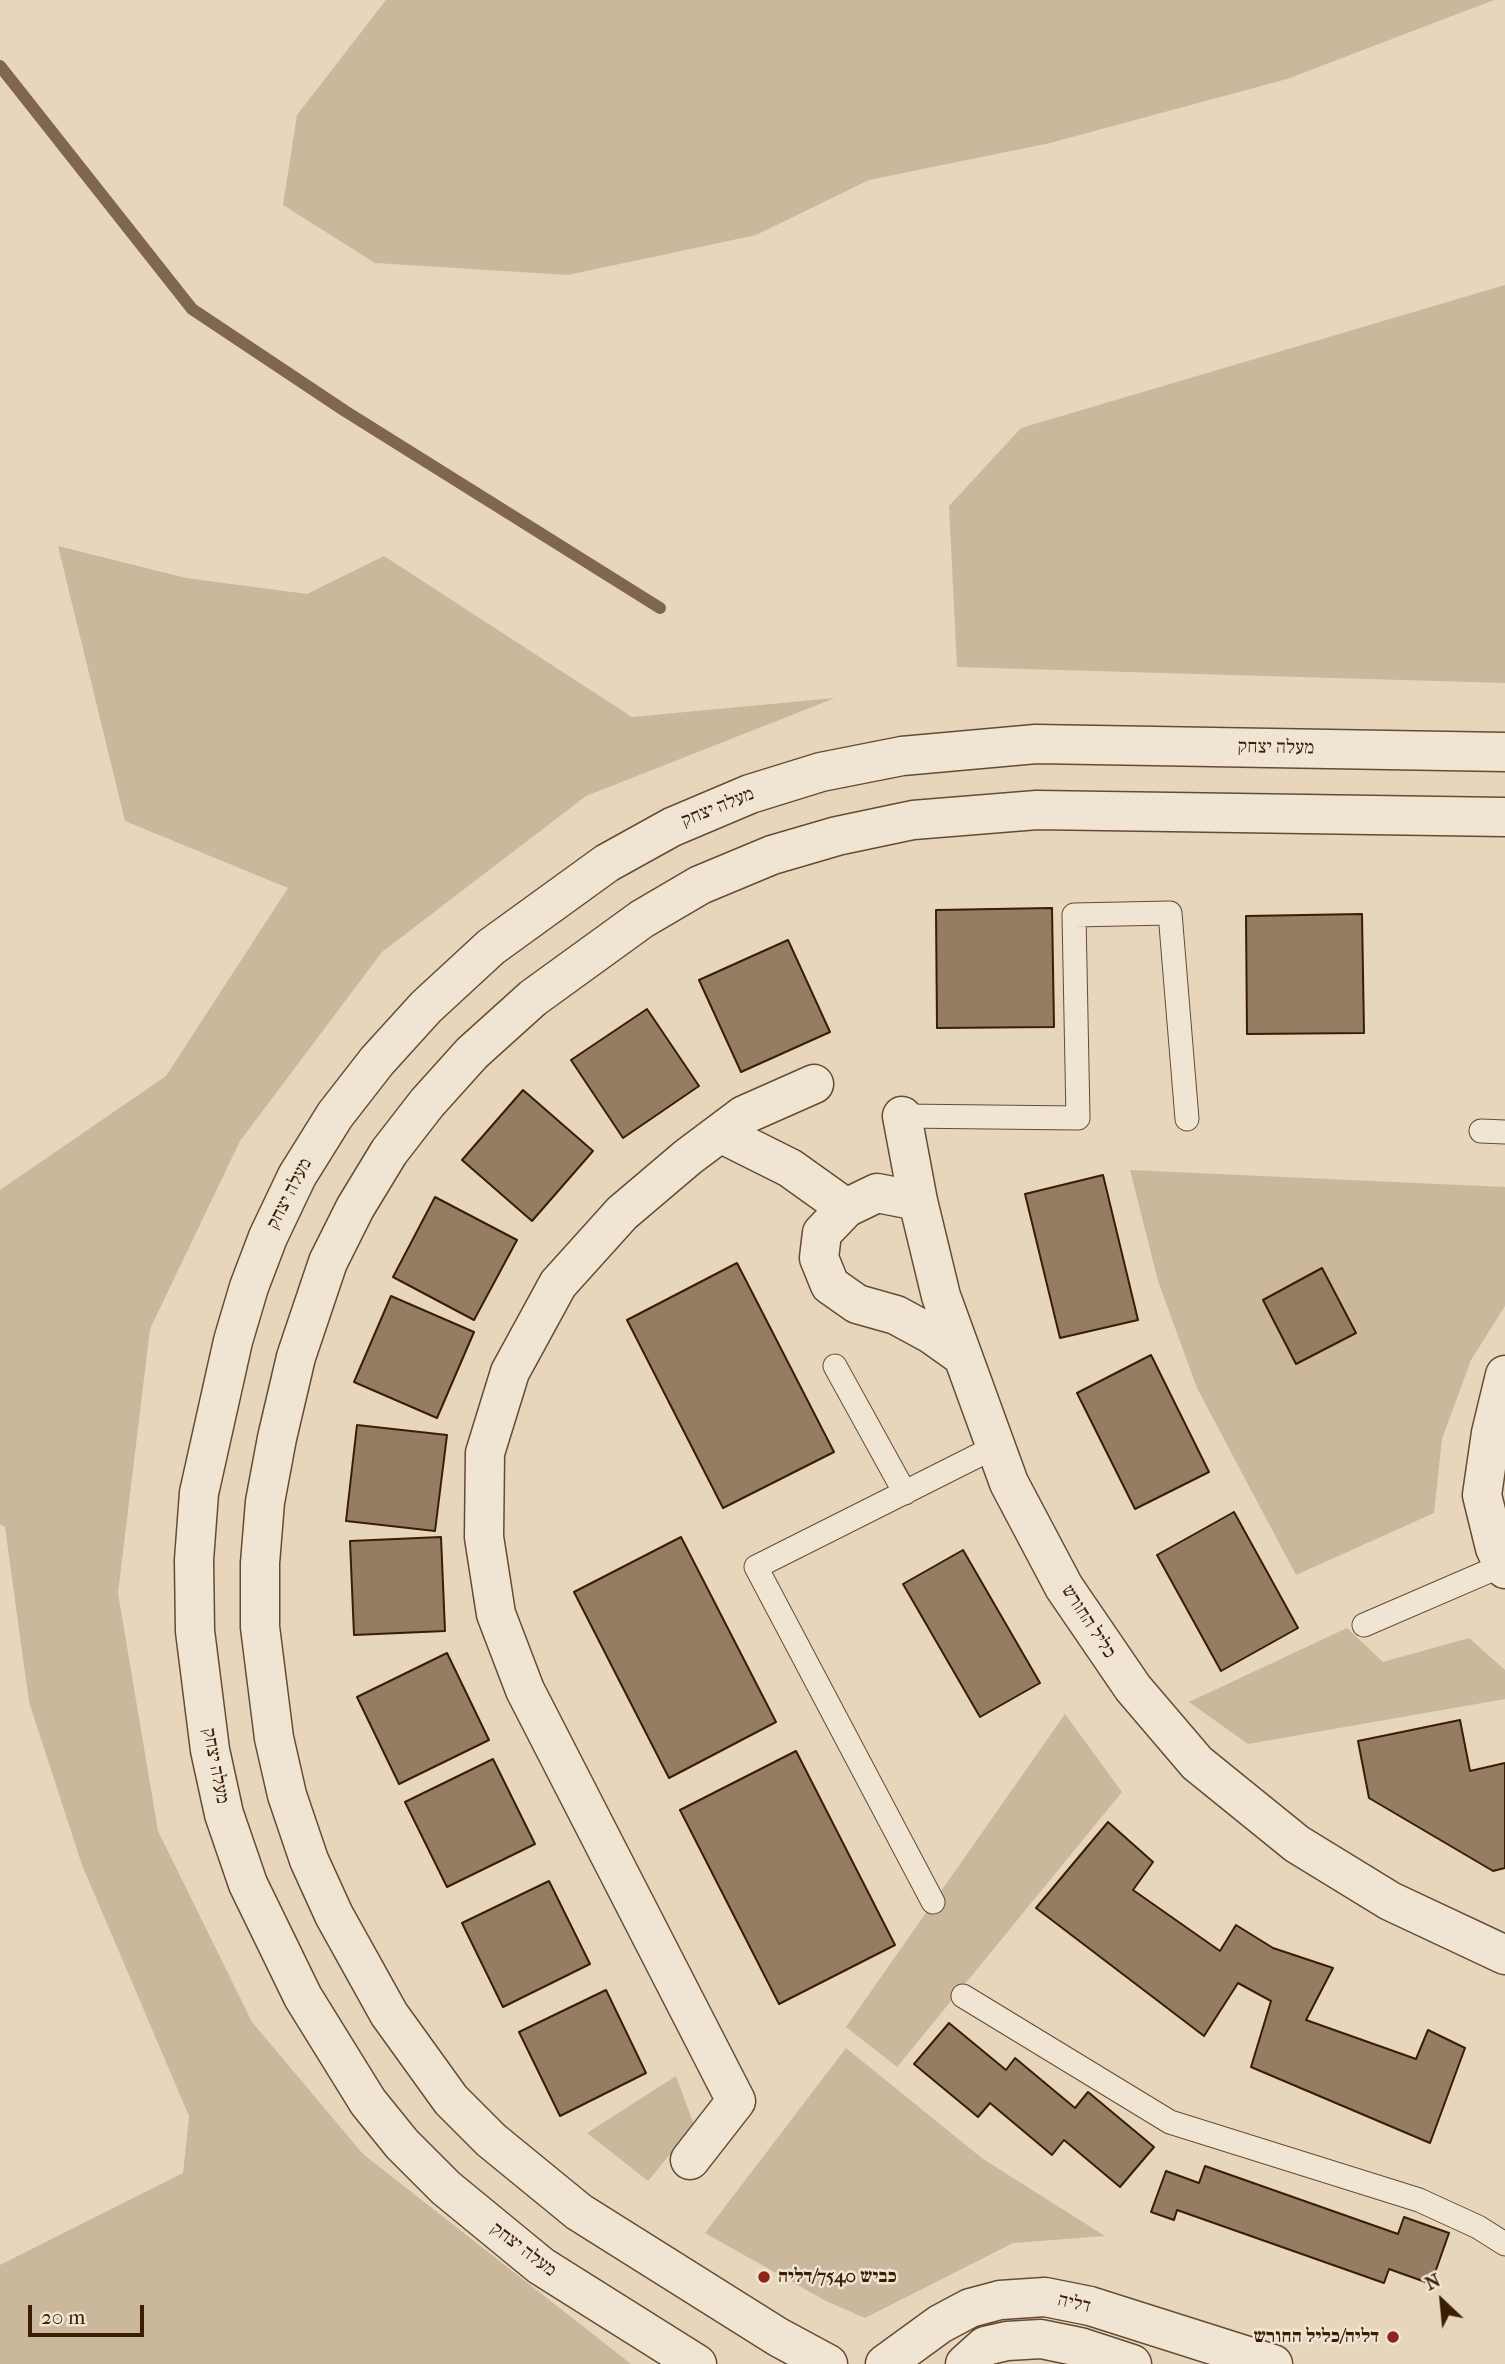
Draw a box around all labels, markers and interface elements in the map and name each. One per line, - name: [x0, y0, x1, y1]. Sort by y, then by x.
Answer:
- street label: מעלה יצחק: [1237, 736, 1315, 760]
- street label: מעלה יצחק: [678, 783, 758, 833]
- street label: מעלה יצחק: [262, 1155, 318, 1233]
- street label: כליל החורש: [1056, 1581, 1120, 1663]
- street label: מעלה יצחק: [196, 1726, 234, 1806]
- street label: מעלה יצחק: [486, 2218, 560, 2282]
- place label: כביש 7540/דליה: [778, 2266, 897, 2288]
- north arrow: [1407, 2266, 1477, 2336]
- marker: כביש 7540/דליה: [756, 2269, 772, 2285]
- text: N: [1421, 2269, 1444, 2295]
- street label: דליה: [1055, 2289, 1093, 2319]
- scale bar: [32, 2290, 147, 2334]
- text: 20 m: [41, 2305, 85, 2329]
- place label: דליה/כליל החורש: [1254, 2326, 1379, 2348]
- marker: דליה/כליל החורש: [1385, 2329, 1401, 2345]

